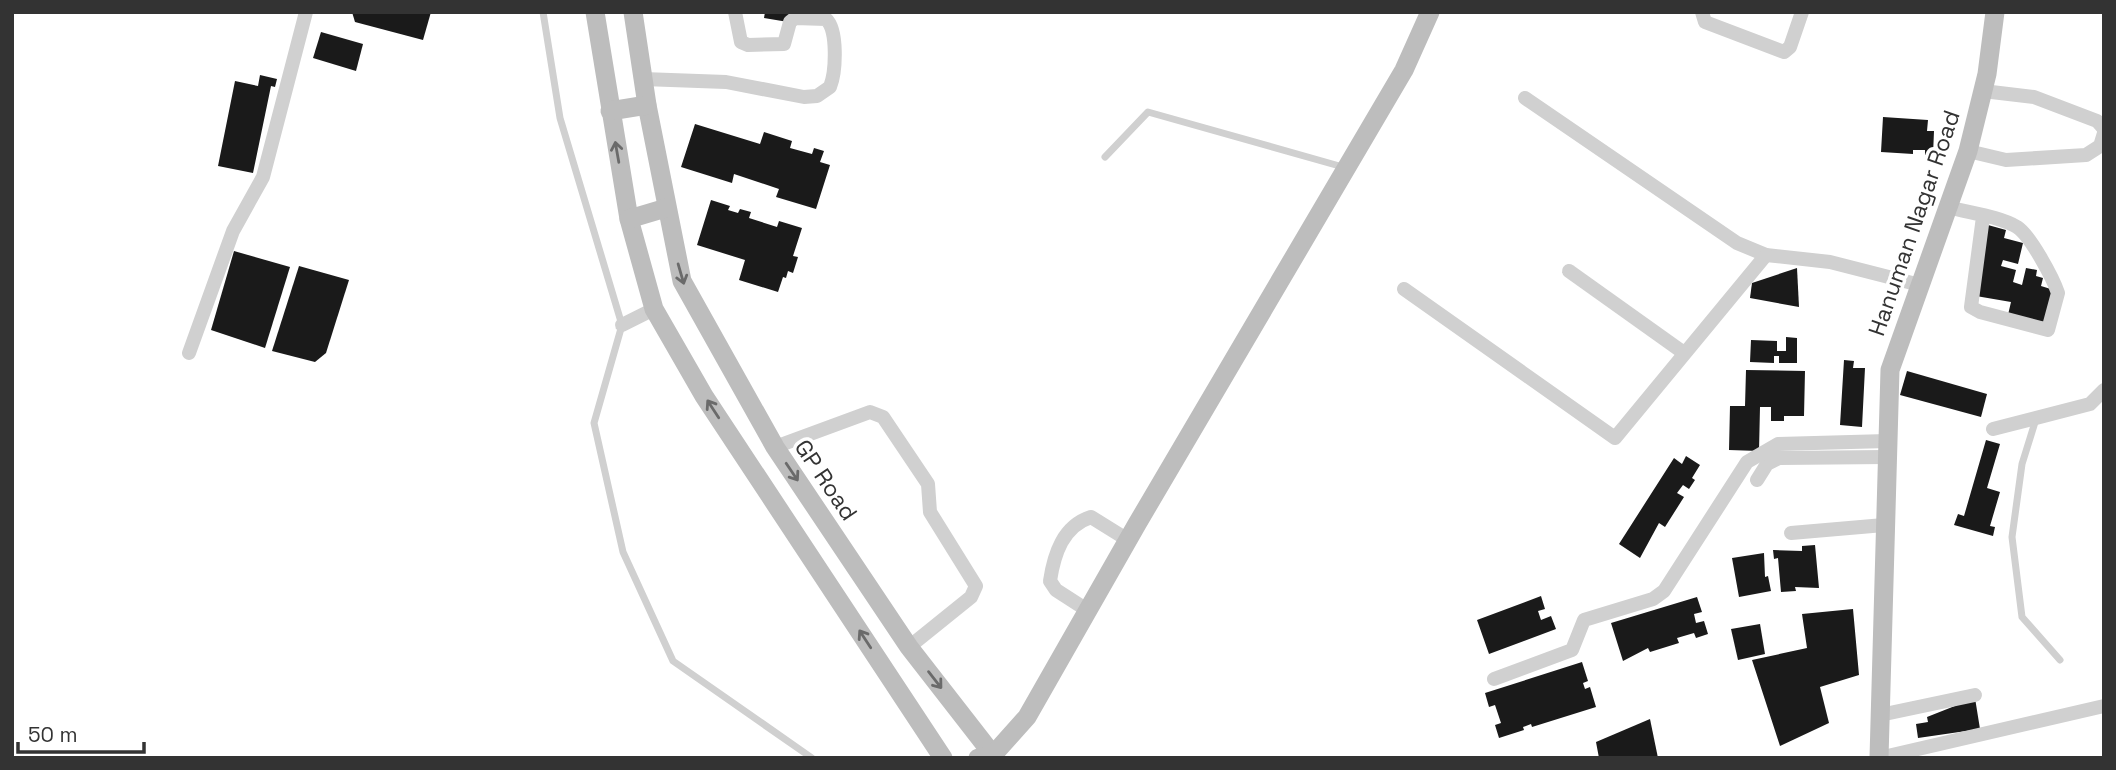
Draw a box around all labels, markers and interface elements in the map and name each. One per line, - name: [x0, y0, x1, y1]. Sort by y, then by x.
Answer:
- street label: Hanuman Nagar Road: [1861, 106, 1967, 340]
- one-way arrow: [610, 141, 623, 164]
- one-way arrow: [675, 262, 688, 285]
- one-way arrow: [705, 399, 719, 419]
- street label: GP Road: [788, 434, 864, 526]
- one-way arrow: [785, 462, 799, 481]
- one-way arrow: [858, 630, 872, 650]
- one-way arrow: [927, 670, 942, 688]
- scale bar: [18, 710, 144, 754]
- text: 50 m: [28, 721, 78, 748]

